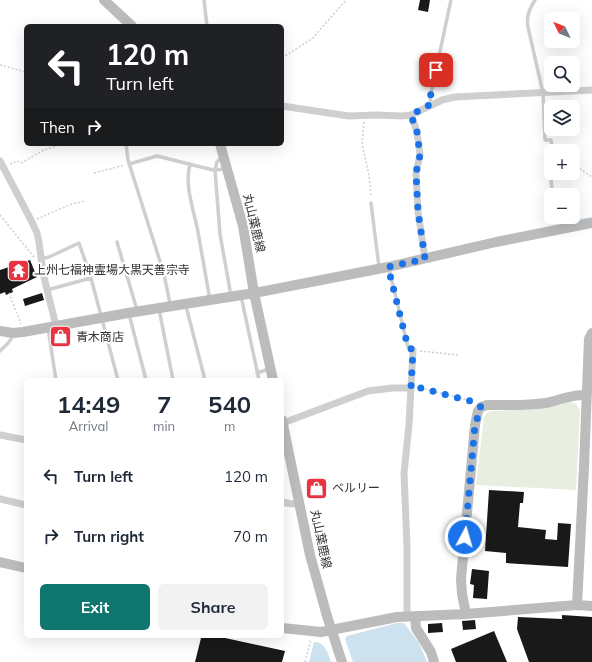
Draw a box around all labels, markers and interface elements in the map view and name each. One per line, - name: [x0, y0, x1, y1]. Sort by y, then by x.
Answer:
- north arrow: [544, 12, 580, 48]
- map controls: [544, 12, 580, 224]
- text: 120 m: [106, 37, 189, 72]
- icon: left: [40, 40, 92, 92]
- pin: [419, 53, 453, 87]
- button: search: [544, 56, 580, 92]
- icon: arrive: [425, 59, 447, 81]
- text: Turn left: [106, 72, 174, 95]
- button: layers: [544, 100, 580, 136]
- icon: right: [83, 116, 105, 138]
- text: Then: [40, 118, 75, 137]
- button: +: [544, 144, 580, 180]
- button: −: [544, 188, 580, 224]
- street label: 丸山葉鹿線: [240, 192, 269, 254]
- temple icon: 上州七福神霊場大黒天善宗寺: [6, 257, 32, 283]
- place label: 上州七福神霊場大黒天善宗寺: [34, 262, 190, 277]
- shop icon: 青木商店: [48, 324, 74, 350]
- place label: 青木商店: [76, 329, 124, 344]
- text: 14:49: [57, 389, 120, 419]
- text: 7: [157, 389, 171, 419]
- text: 540: [208, 389, 251, 419]
- text: Arrival: [69, 418, 108, 434]
- text: min: [153, 418, 175, 434]
- text: m: [224, 418, 235, 434]
- icon: left: [40, 465, 62, 487]
- text: Turn left: [74, 467, 133, 486]
- text: 120 m: [224, 467, 268, 486]
- shop icon: ベルリー: [304, 475, 330, 501]
- place label: ベルリー: [332, 480, 380, 495]
- street label: 丸山葉鹿線: [308, 508, 335, 570]
- position arrow: [444, 516, 486, 558]
- icon: right: [40, 525, 62, 547]
- text: Turn right: [74, 527, 144, 546]
- text: 70 m: [233, 527, 268, 546]
- button: Exit: [40, 584, 150, 630]
- button: Share: [158, 584, 268, 630]

